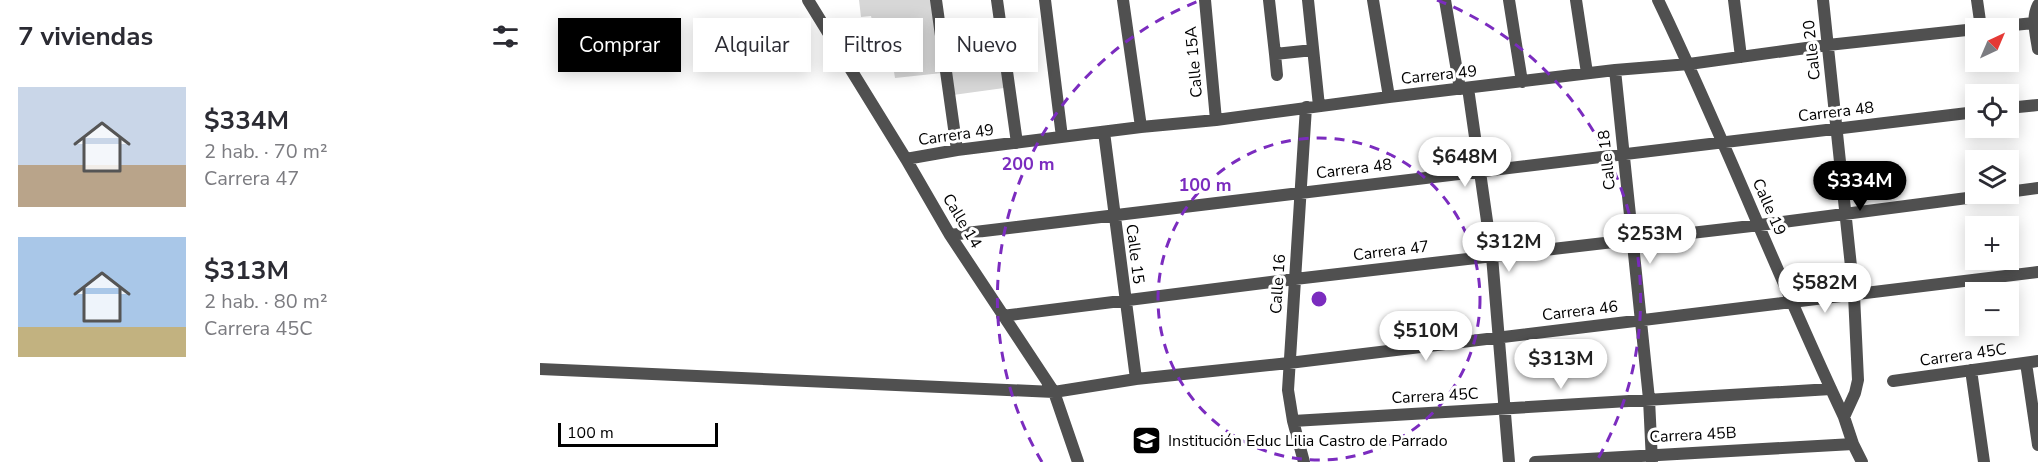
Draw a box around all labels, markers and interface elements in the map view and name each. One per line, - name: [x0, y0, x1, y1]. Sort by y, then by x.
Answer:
- chip: Comprar: [558, 18, 681, 72]
- chip: Alquilar: [693, 18, 811, 72]
- chip: Filtros: [823, 18, 923, 72]
- chip: Nuevo: [935, 18, 1038, 72]
- north arrow: [1965, 18, 2019, 72]
- map controls: [1965, 18, 2019, 336]
- text: 7 viviendas: [18, 19, 153, 54]
- street label: Calle 20: [1798, 19, 1826, 81]
- icon: filters: [489, 20, 522, 53]
- street label: Calle 15A: [1180, 25, 1208, 99]
- street label: Carrera 49: [1400, 60, 1478, 90]
- button: locate: [1965, 84, 2019, 138]
- street label: Carrera 48: [1797, 96, 1875, 128]
- text: $334M: [204, 103, 289, 138]
- icon: home: [66, 111, 138, 183]
- street label: Carrera 49: [917, 119, 995, 151]
- street label: Calle 18: [1593, 129, 1621, 191]
- pin: $648M: [1423, 137, 1507, 188]
- text: 2 hab. · 70 m²: [204, 138, 328, 165]
- text: $648M: [1432, 143, 1498, 170]
- button: layers: [1965, 150, 2019, 204]
- text: 200 m: [1001, 152, 1055, 176]
- street label: Carrera 48: [1315, 153, 1393, 185]
- pin: $334M: [1818, 161, 1902, 212]
- text: Carrera 47: [204, 165, 299, 192]
- text: $334M: [1827, 167, 1893, 194]
- text: 100 m: [1178, 173, 1232, 197]
- street label: Calle 19: [1747, 175, 1791, 239]
- street label: Calle 14: [937, 190, 987, 253]
- pin: $253M: [1608, 214, 1692, 265]
- button: +: [1965, 216, 2019, 270]
- text: $253M: [1617, 220, 1683, 247]
- pin: $312M: [1467, 222, 1551, 273]
- street label: Calle 15: [1120, 223, 1150, 285]
- text: $312M: [1476, 228, 1542, 255]
- street label: Carrera 47: [1352, 235, 1430, 267]
- text: $313M: [204, 253, 289, 288]
- street label: Calle 16: [1265, 253, 1291, 315]
- icon: home: [66, 261, 138, 333]
- pin: $582M: [1783, 263, 1867, 314]
- text: $582M: [1792, 269, 1858, 296]
- button: −: [1965, 282, 2019, 336]
- text: 2 hab. · 80 m²: [204, 288, 328, 315]
- centre of rings: [1309, 289, 1329, 309]
- street label: Carrera 46: [1541, 295, 1619, 327]
- pin: $510M: [1384, 311, 1468, 362]
- text: Carrera 45C: [204, 315, 313, 342]
- text: $510M: [1393, 317, 1459, 344]
- street label: Carrera 45C: [1918, 338, 2008, 372]
- pin: $313M: [1519, 339, 1603, 390]
- text: $313M: [1528, 345, 1594, 372]
- street label: Carrera 45C: [1391, 383, 1479, 409]
- scale bar: [558, 420, 718, 448]
- text: 100 m: [567, 422, 614, 444]
- street label: Carrera 45B: [1649, 422, 1737, 448]
- school or university icon: Institución Educ Lilia Castro de Parrado: [1131, 425, 1163, 457]
- place label: Institución Educ Lilia Castro de Parrado: [1168, 430, 1448, 452]

